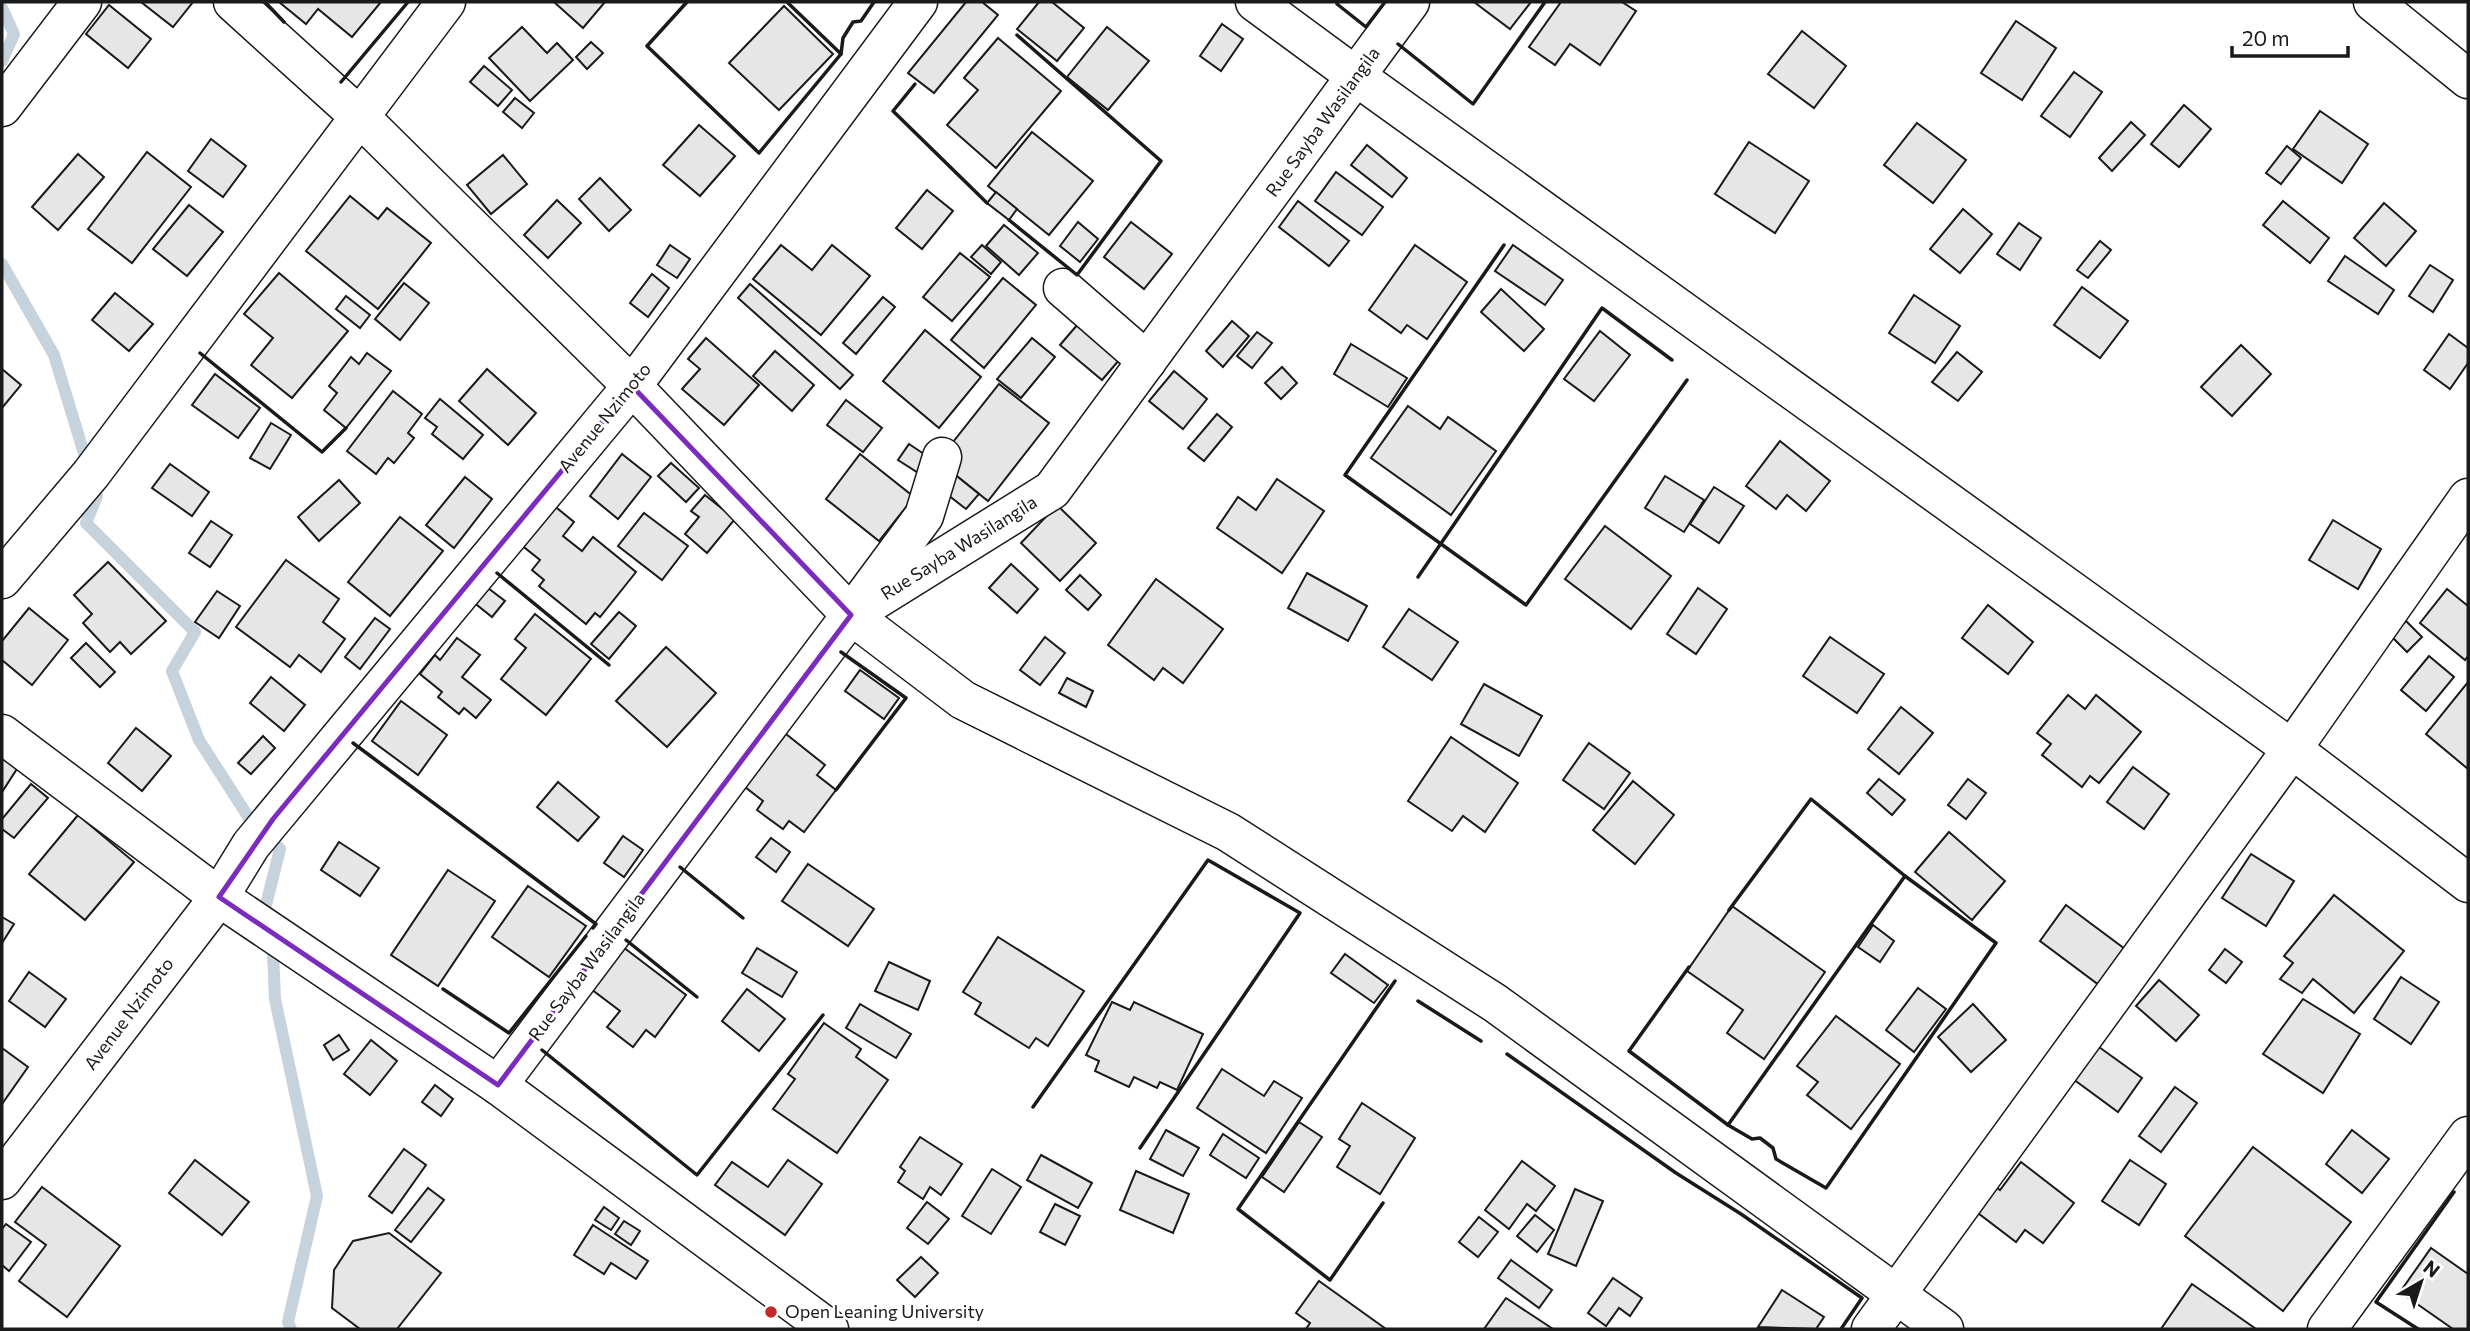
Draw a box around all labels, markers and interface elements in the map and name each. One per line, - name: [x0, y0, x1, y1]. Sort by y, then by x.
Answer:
- scale bar: [2232, 14, 2348, 58]
- text: 20 m: [2242, 25, 2290, 50]
- street label: Rue Sayba Wasilangila: [1260, 42, 1384, 201]
- street label: Avenue Nzimoto: [553, 358, 655, 477]
- street label: Rue Sayba Wasilangila: [876, 490, 1041, 604]
- street label: Rue Sayba Wasilangila: [523, 888, 649, 1045]
- street label: Avenue Nzimoto: [79, 953, 178, 1074]
- north arrow: [2386, 1247, 2456, 1317]
- text: N: [2419, 1255, 2445, 1282]
- place label: Open Leaning University: [785, 1300, 984, 1322]
- marker: Open Leaning University: [763, 1304, 779, 1320]

